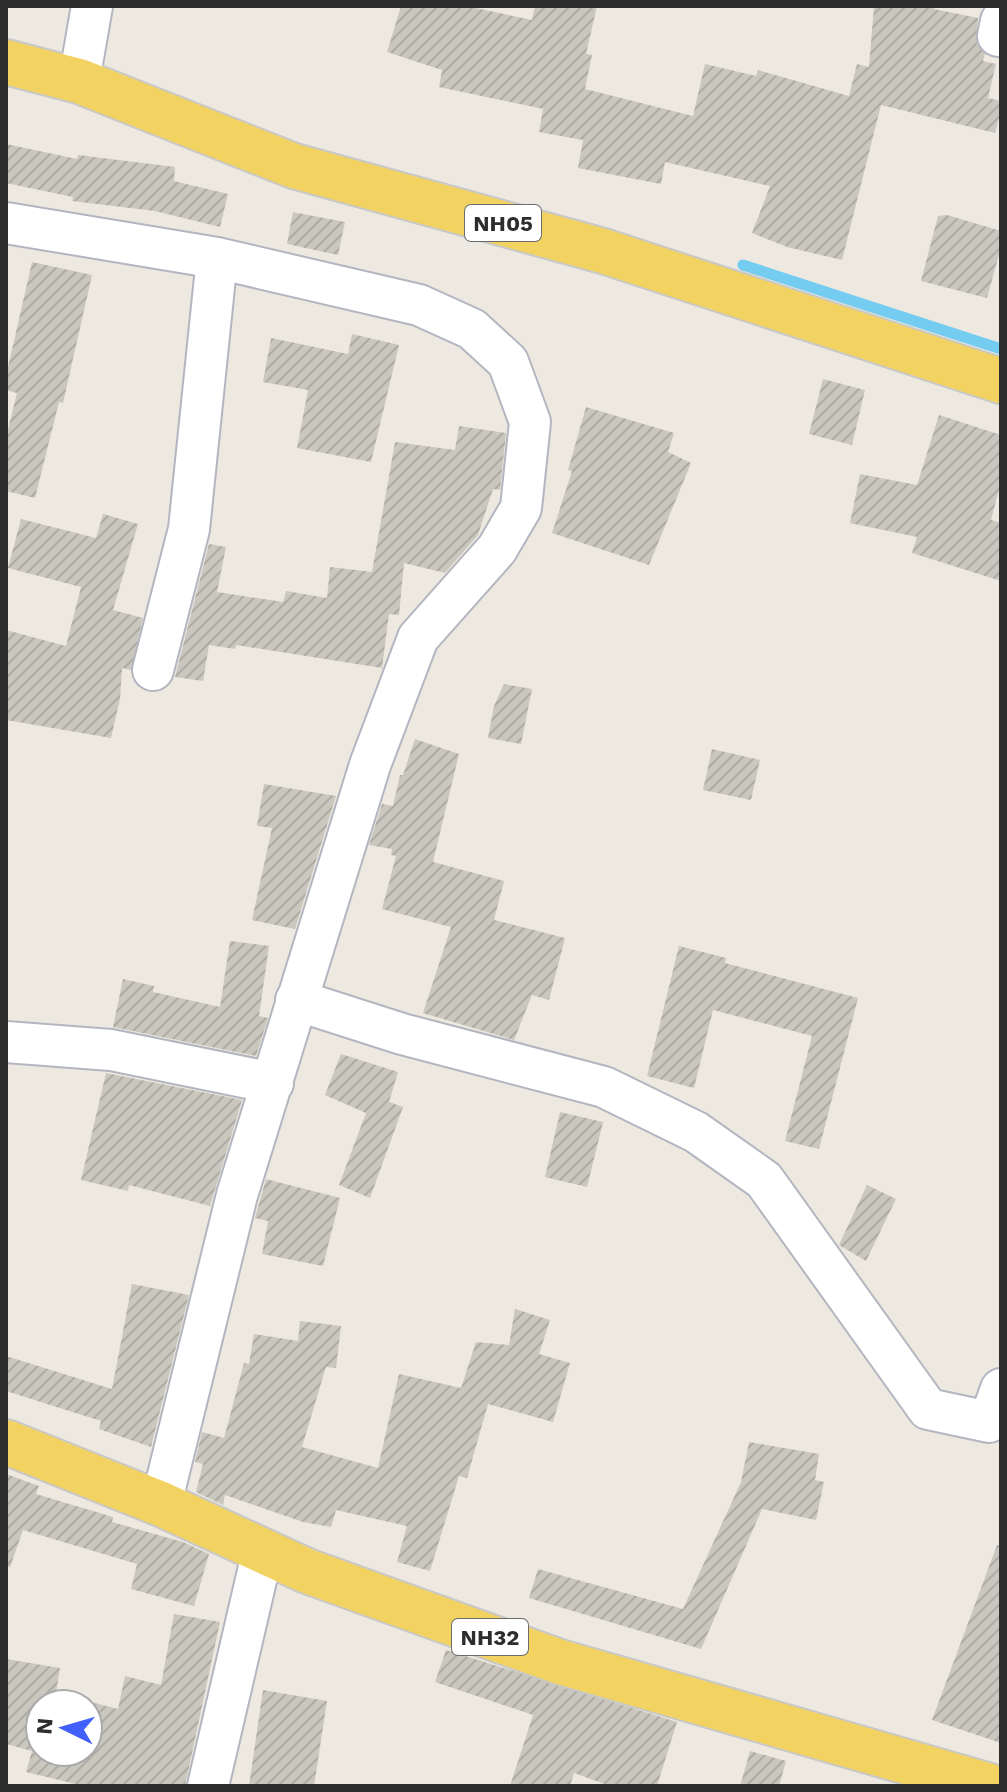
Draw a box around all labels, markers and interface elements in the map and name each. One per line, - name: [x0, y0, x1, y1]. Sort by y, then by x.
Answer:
- road number: NH05: [465, 205, 541, 241]
- road number: NH32: [452, 1619, 528, 1655]
- north arrow: [24, 1688, 104, 1768]
- text: N: [31, 1717, 58, 1736]

